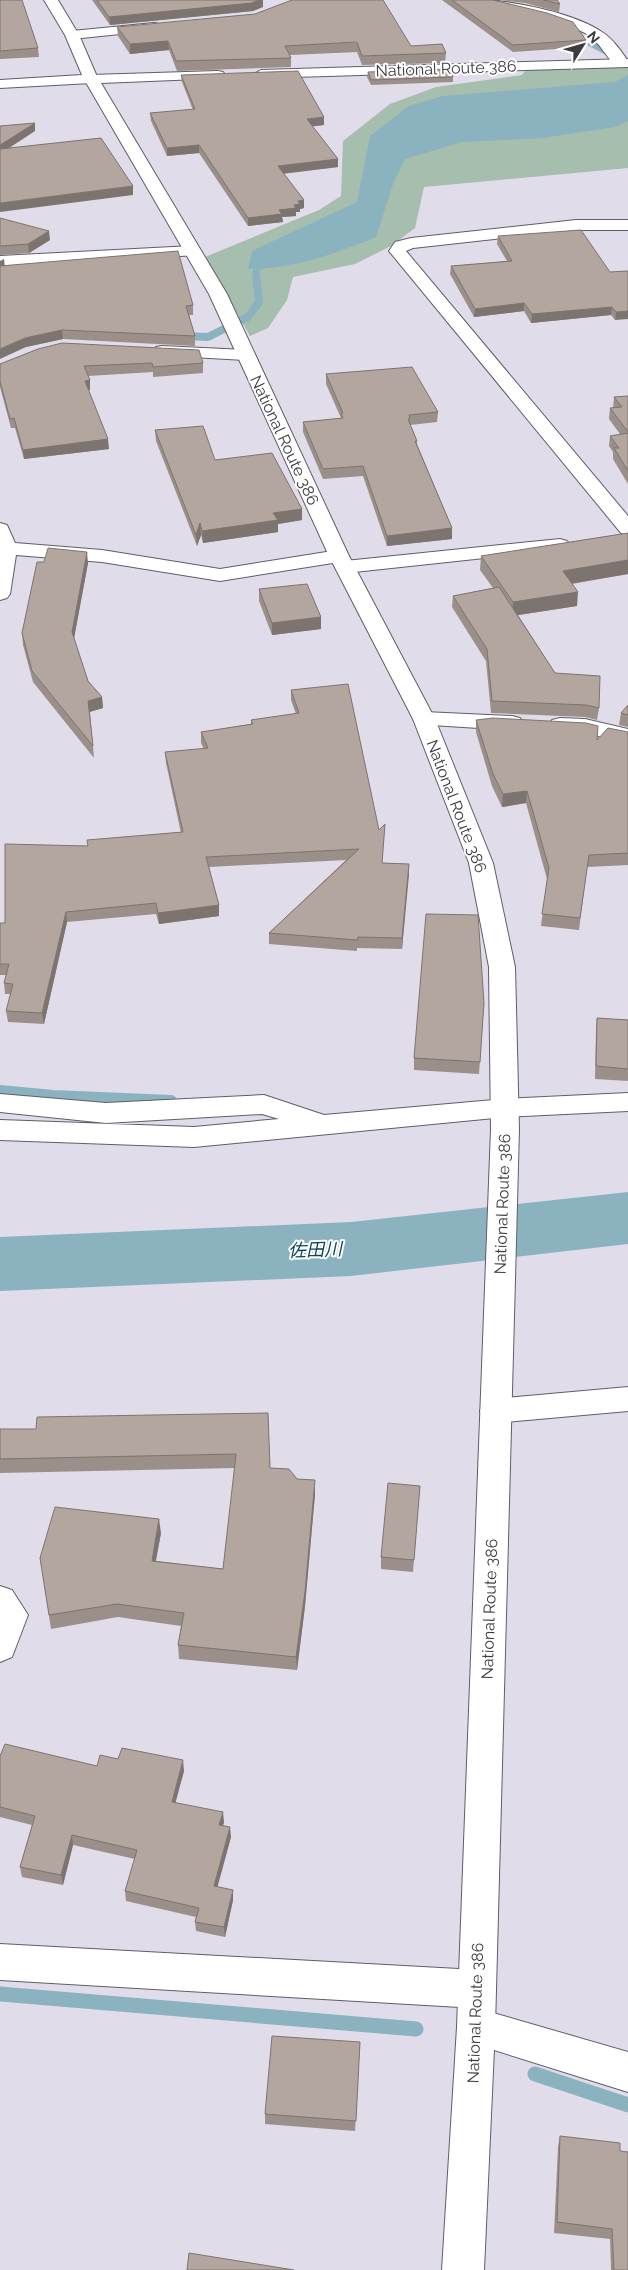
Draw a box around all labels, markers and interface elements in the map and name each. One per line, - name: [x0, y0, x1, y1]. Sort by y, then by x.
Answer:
- north arrow: [558, 20, 608, 70]
- text: N: [584, 28, 603, 46]
- street label: National Route 386: [375, 57, 517, 80]
- street label: National Route 386: [246, 372, 323, 508]
- street label: National Route 386: [422, 737, 491, 875]
- street label: National Route 386: [491, 1133, 514, 1275]
- water label: 佐田川: [288, 1238, 344, 1261]
- street label: National Route 386: [478, 1538, 501, 1680]
- street label: National Route 386: [464, 1942, 487, 2084]

